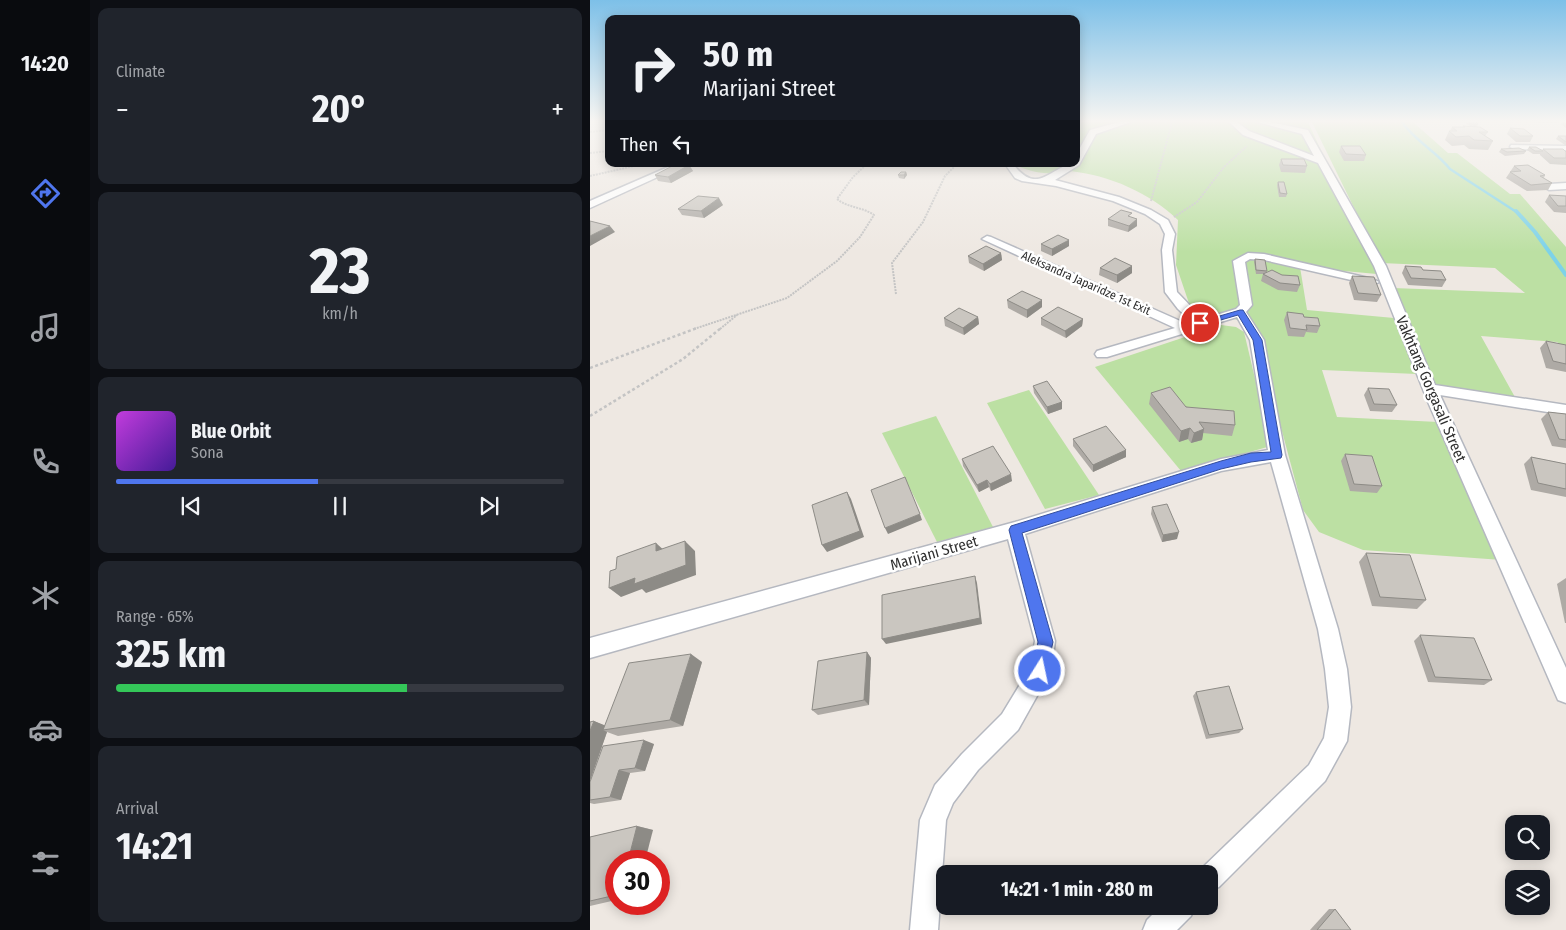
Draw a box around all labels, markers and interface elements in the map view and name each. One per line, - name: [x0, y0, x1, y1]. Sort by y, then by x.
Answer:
- text: 50 m: [703, 33, 773, 75]
- icon: right: [620, 35, 685, 100]
- text: 14:20: [21, 50, 69, 77]
- text: Climate: [116, 62, 165, 81]
- text: Marijani Street: [703, 75, 835, 102]
- text: 20°: [312, 86, 368, 132]
- text: −: [116, 93, 129, 126]
- text: +: [551, 93, 564, 126]
- icon: left: [668, 130, 696, 158]
- text: Then: [620, 133, 658, 156]
- icon: directions: [28, 176, 63, 211]
- text: 23: [310, 232, 370, 310]
- street label: Aleksandra Japaridze 1st Exit: [1019, 248, 1153, 318]
- pin: [1179, 302, 1221, 344]
- text: km/h: [322, 304, 358, 323]
- icon: arrive: [1186, 309, 1214, 337]
- icon: music: [28, 310, 63, 345]
- street label: Vakhtang Gorgasali Street: [1392, 313, 1470, 465]
- text: Blue Orbit: [191, 420, 271, 443]
- text: Sona: [191, 443, 224, 462]
- icon: phone: [28, 444, 63, 479]
- icon: previous: [177, 492, 205, 520]
- icon: pause: [326, 492, 354, 520]
- icon: next: [475, 492, 503, 520]
- street label: Marijani Street: [888, 532, 980, 574]
- icon: climate: [28, 578, 63, 613]
- text: Range · 65%: [116, 607, 194, 626]
- text: 325 km: [116, 631, 226, 677]
- position arrow: [1013, 644, 1065, 696]
- icon: car: [28, 712, 63, 747]
- text: Arrival: [116, 799, 158, 818]
- map controls: [1505, 815, 1550, 915]
- button: search: [1505, 815, 1550, 860]
- text: 14:21: [116, 823, 193, 869]
- icon: filters: [28, 846, 63, 881]
- speed limit sign: 30: [605, 850, 670, 915]
- button: layers: [1505, 870, 1550, 915]
- text: 14:21 · 1 min · 280 m: [1001, 878, 1153, 901]

